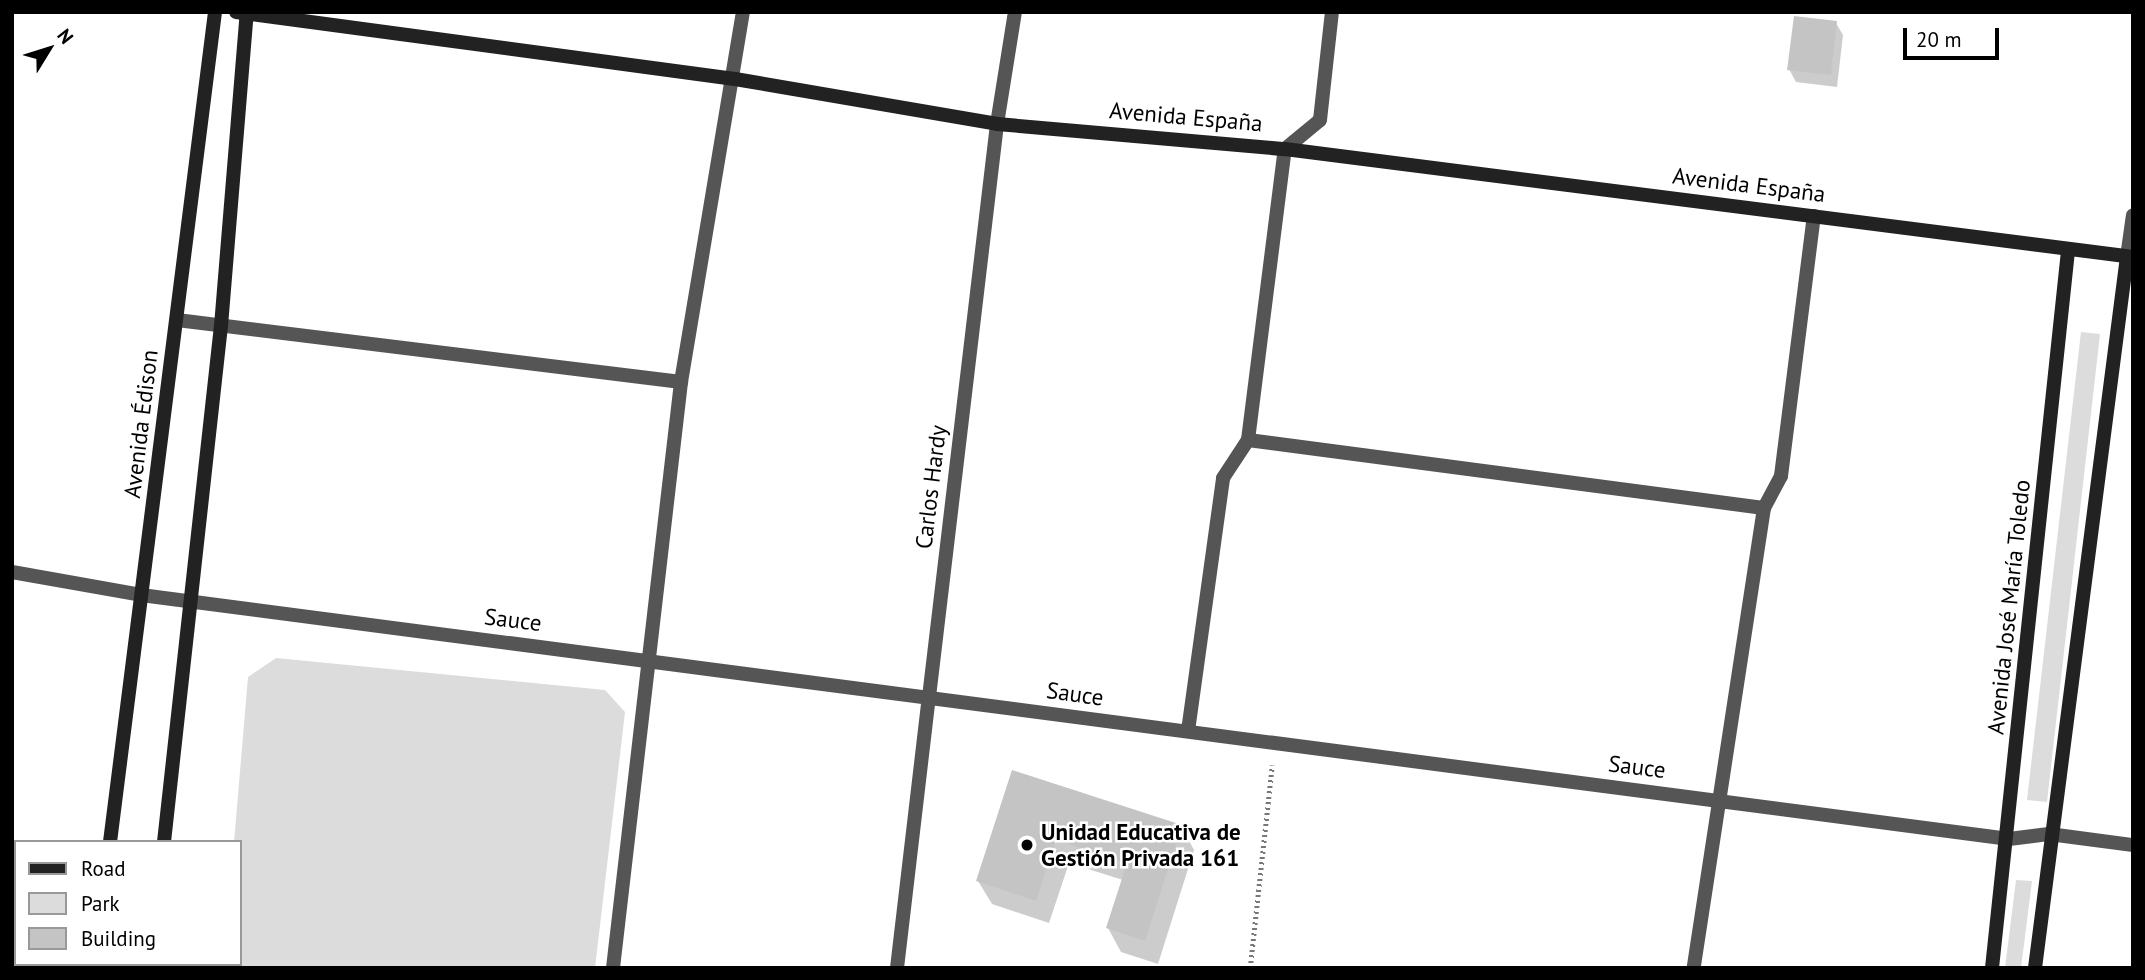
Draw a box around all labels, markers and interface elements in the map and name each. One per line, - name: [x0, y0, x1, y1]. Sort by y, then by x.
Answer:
- north arrow: [14, 14, 84, 84]
- scale bar: [1907, 14, 2003, 58]
- text: N: [52, 24, 79, 48]
- text: 20 m: [1916, 26, 1962, 53]
- street label: Avenida España: [1108, 97, 1264, 137]
- street label: Avenida España: [1671, 162, 1827, 208]
- street label: Avenida Édison: [118, 348, 164, 500]
- street label: Carlos Hardy: [910, 423, 952, 551]
- street label: Avenida José María Toledo: [1982, 478, 2036, 736]
- street label: Sauce: [483, 603, 543, 637]
- street label: Sauce: [1045, 676, 1105, 712]
- street label: Sauce: [1607, 750, 1667, 784]
- place label: Unidad Educativa de Gestión Privada 161: [1041, 818, 1241, 872]
- marker: Unidad Educativa de Gestión Privada 161: [1019, 837, 1035, 853]
- legend: [14, 840, 242, 966]
- text: Road: [81, 855, 125, 882]
- text: Park: [81, 890, 120, 917]
- text: Building: [81, 925, 156, 952]

